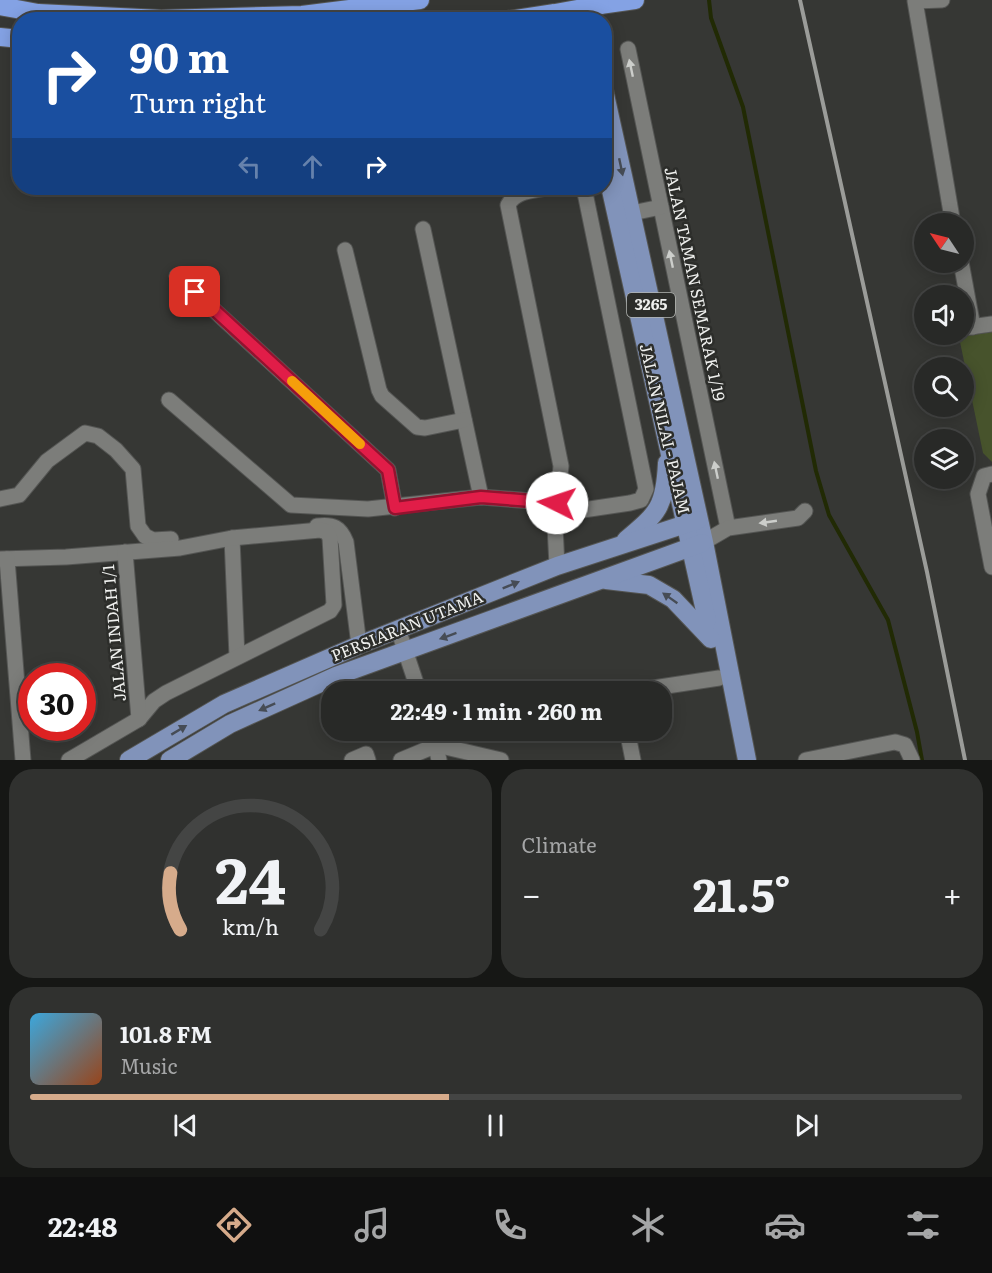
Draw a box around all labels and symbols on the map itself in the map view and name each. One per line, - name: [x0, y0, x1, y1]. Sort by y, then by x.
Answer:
- one-way arrow: [626, 58, 635, 77]
- one-way arrow: [617, 158, 627, 176]
- street label: JALAN TAMAN SEMARAK 1/19: [659, 164, 733, 403]
- north arrow: [914, 213, 974, 273]
- one-way arrow: [666, 250, 676, 268]
- pin: [169, 266, 220, 317]
- road number: 3265: [627, 293, 675, 317]
- street label: JALAN NILAI - PAJAM: [635, 341, 697, 517]
- one-way arrow: [711, 461, 720, 480]
- position arrow: [525, 471, 589, 535]
- one-way arrow: [758, 517, 777, 526]
- street label: JALAN INDAH 1/1: [95, 563, 131, 703]
- one-way arrow: [502, 579, 520, 589]
- street label: PERSIARAN UTAMA: [327, 584, 486, 667]
- one-way arrow: [663, 592, 679, 604]
- one-way arrow: [439, 631, 457, 641]
- speed limit sign: 30: [18, 663, 96, 741]
- one-way arrow: [258, 703, 275, 712]
- one-way arrow: [171, 725, 187, 736]

